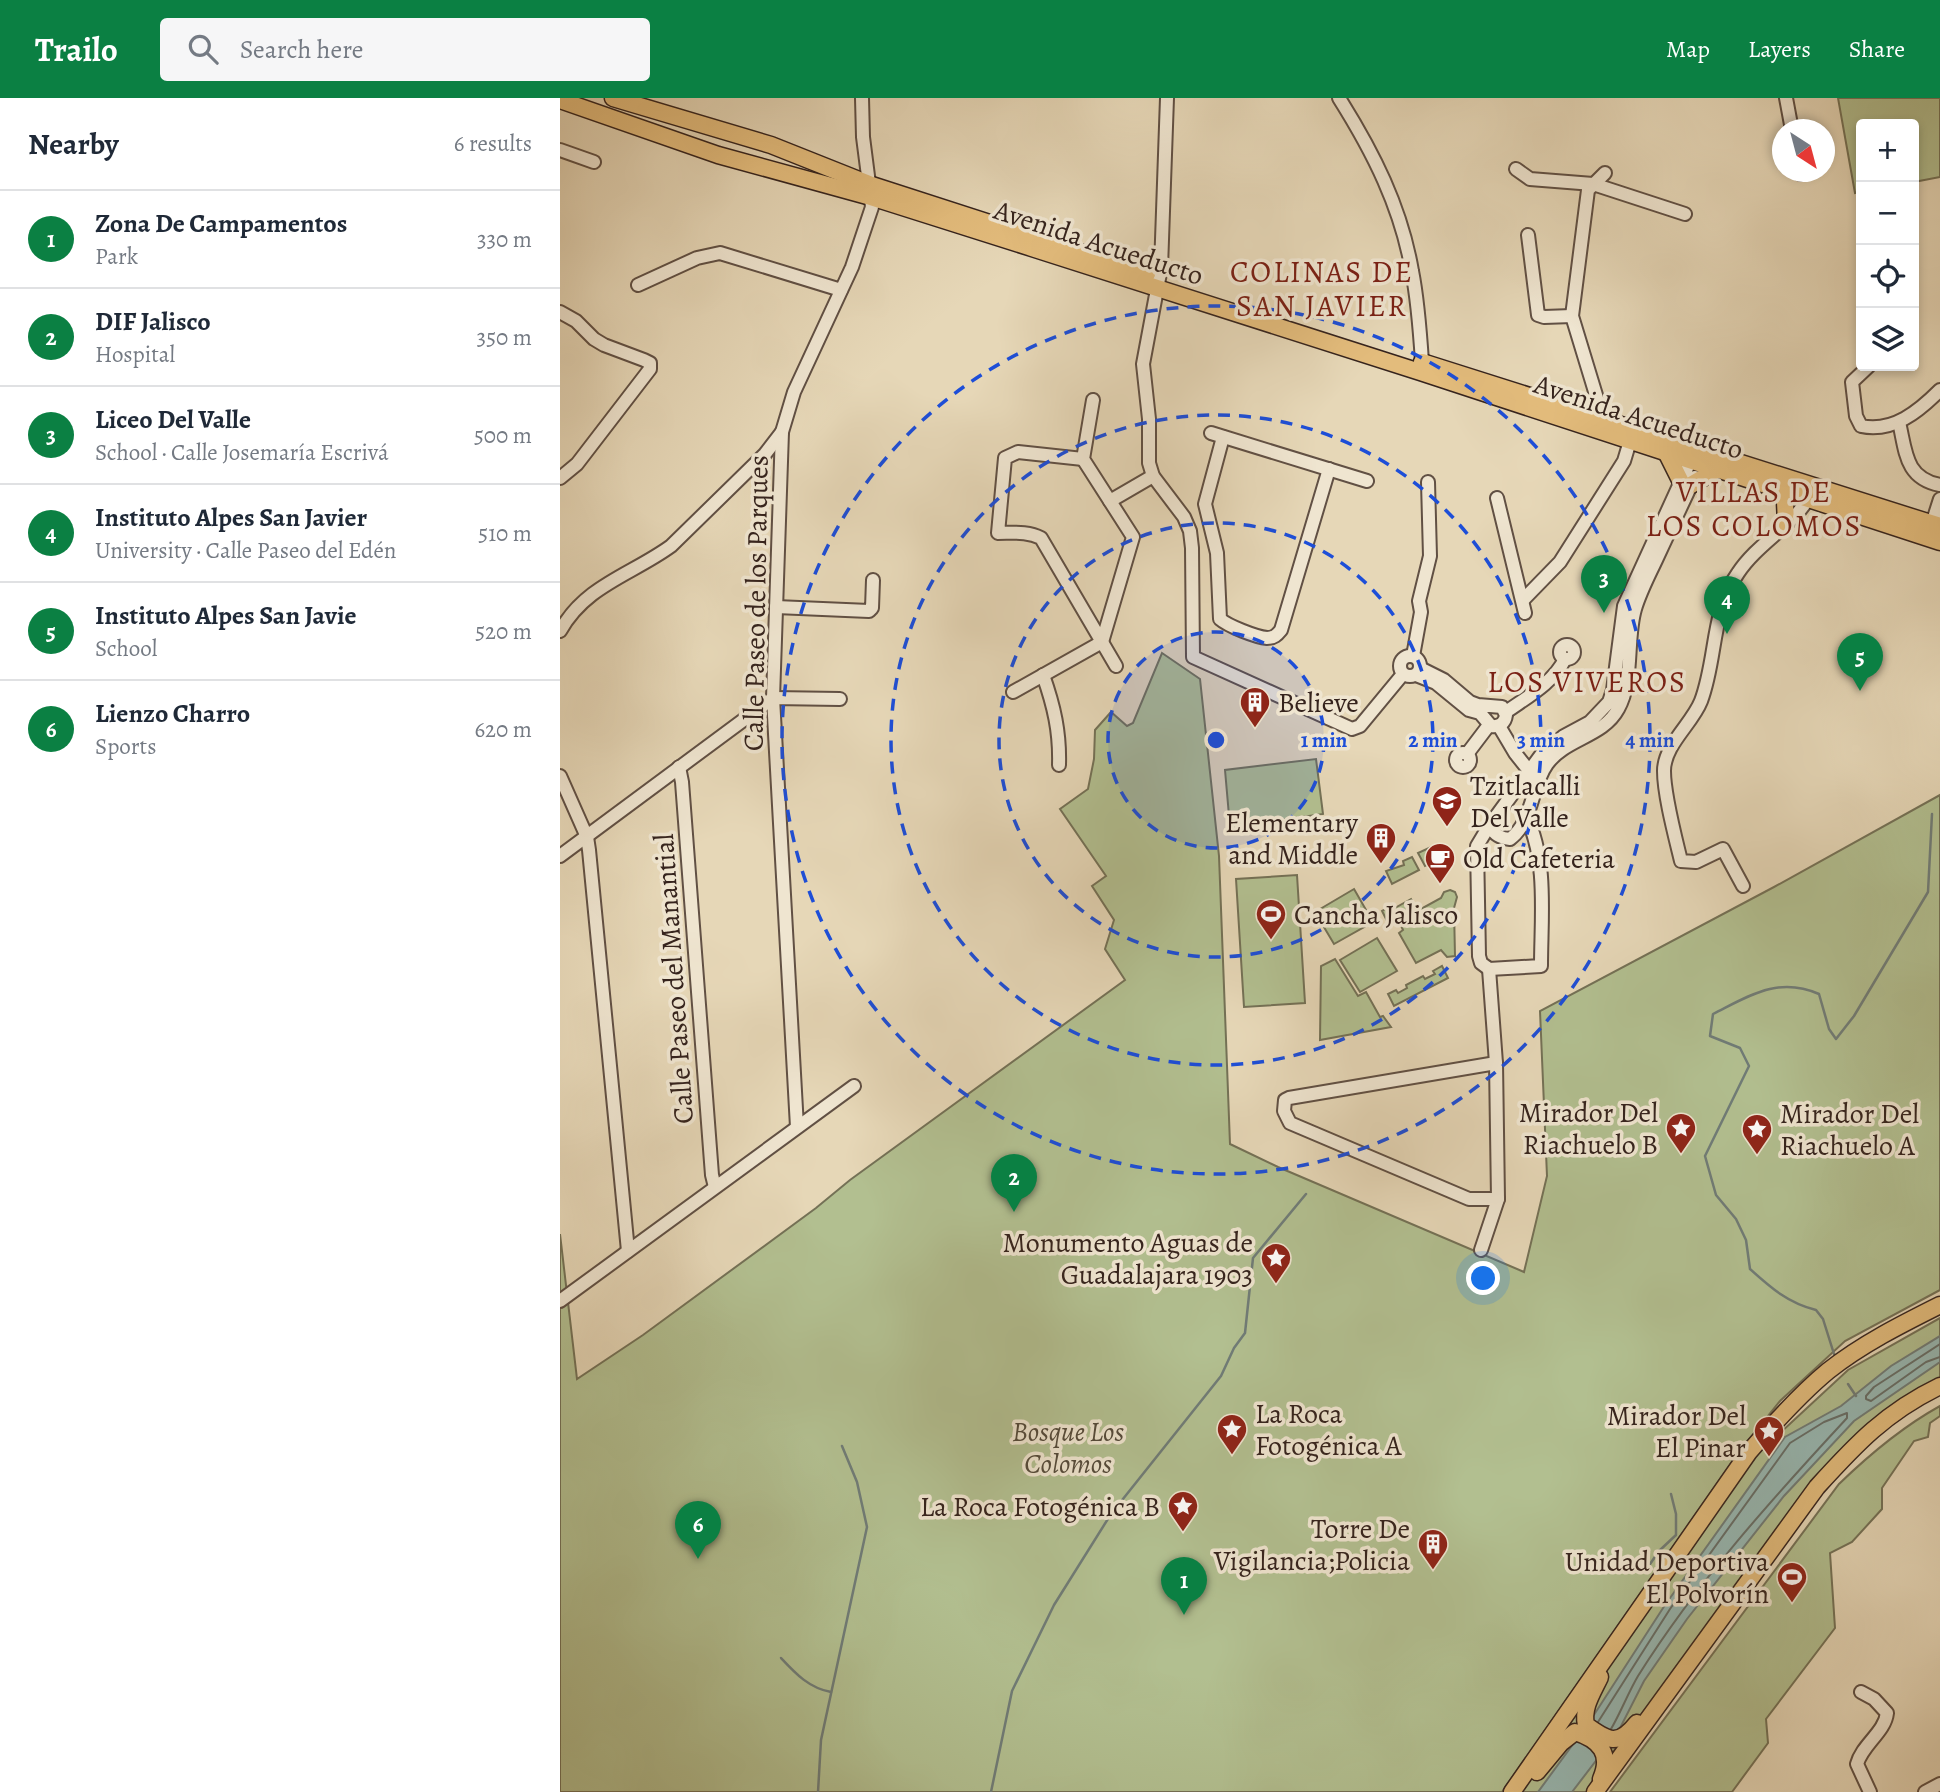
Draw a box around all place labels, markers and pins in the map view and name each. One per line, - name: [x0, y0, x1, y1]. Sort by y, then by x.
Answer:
- pin: 3: [1581, 555, 1627, 613]
- pin: 4: [1704, 576, 1750, 634]
- pin: 5: [1837, 633, 1883, 691]
- place label: Believe: [1278, 684, 1359, 722]
- building icon: Believe: [1238, 685, 1272, 729]
- centre of rings: [1204, 728, 1228, 752]
- place label: Tzitlacalli Del Valle: [1470, 767, 1581, 837]
- school or university icon: Tzitlacalli Del Valle: [1430, 784, 1464, 828]
- place label: Elementary and Middle: [1225, 804, 1359, 874]
- building icon: Elementary and Middle: [1364, 821, 1398, 865]
- place label: Old Cafeteria: [1463, 840, 1615, 878]
- cafe icon: Old Cafeteria: [1423, 841, 1457, 885]
- place label: Cancha Jalisco: [1294, 896, 1458, 934]
- sports icon: Cancha Jalisco: [1254, 897, 1288, 941]
- place label: Mirador Del Riachuelo B: [1519, 1094, 1658, 1164]
- place label: Mirador Del Riachuelo A: [1780, 1095, 1919, 1165]
- place icon: Mirador Del Riachuelo B: [1664, 1111, 1698, 1155]
- place icon: Mirador Del Riachuelo A: [1740, 1112, 1774, 1156]
- pin: 2: [991, 1154, 1037, 1212]
- place label: Monumento Aguas de Guadalajara 1903: [1003, 1224, 1253, 1294]
- place icon: Monumento Aguas de Guadalajara 1903: [1259, 1241, 1293, 1285]
- place label: La Roca Fotogénica A: [1255, 1395, 1402, 1465]
- place label: Mirador Del El Pinar: [1607, 1397, 1746, 1467]
- place icon: La Roca Fotogénica A: [1215, 1412, 1249, 1456]
- place icon: Mirador Del El Pinar: [1752, 1414, 1786, 1458]
- place label: La Roca Fotogénica B: [920, 1488, 1160, 1526]
- place icon: La Roca Fotogénica B: [1166, 1489, 1200, 1533]
- pin: 6: [675, 1501, 721, 1559]
- place label: Torre De Vigilancia;Policia: [1213, 1510, 1410, 1580]
- building icon: Torre De Vigilancia;Policia: [1416, 1527, 1450, 1571]
- place label: Unidad Deportiva El Polvorín: [1565, 1543, 1769, 1613]
- pin: 1: [1161, 1557, 1207, 1615]
- sports icon: Unidad Deportiva El Polvorín: [1775, 1560, 1809, 1604]

